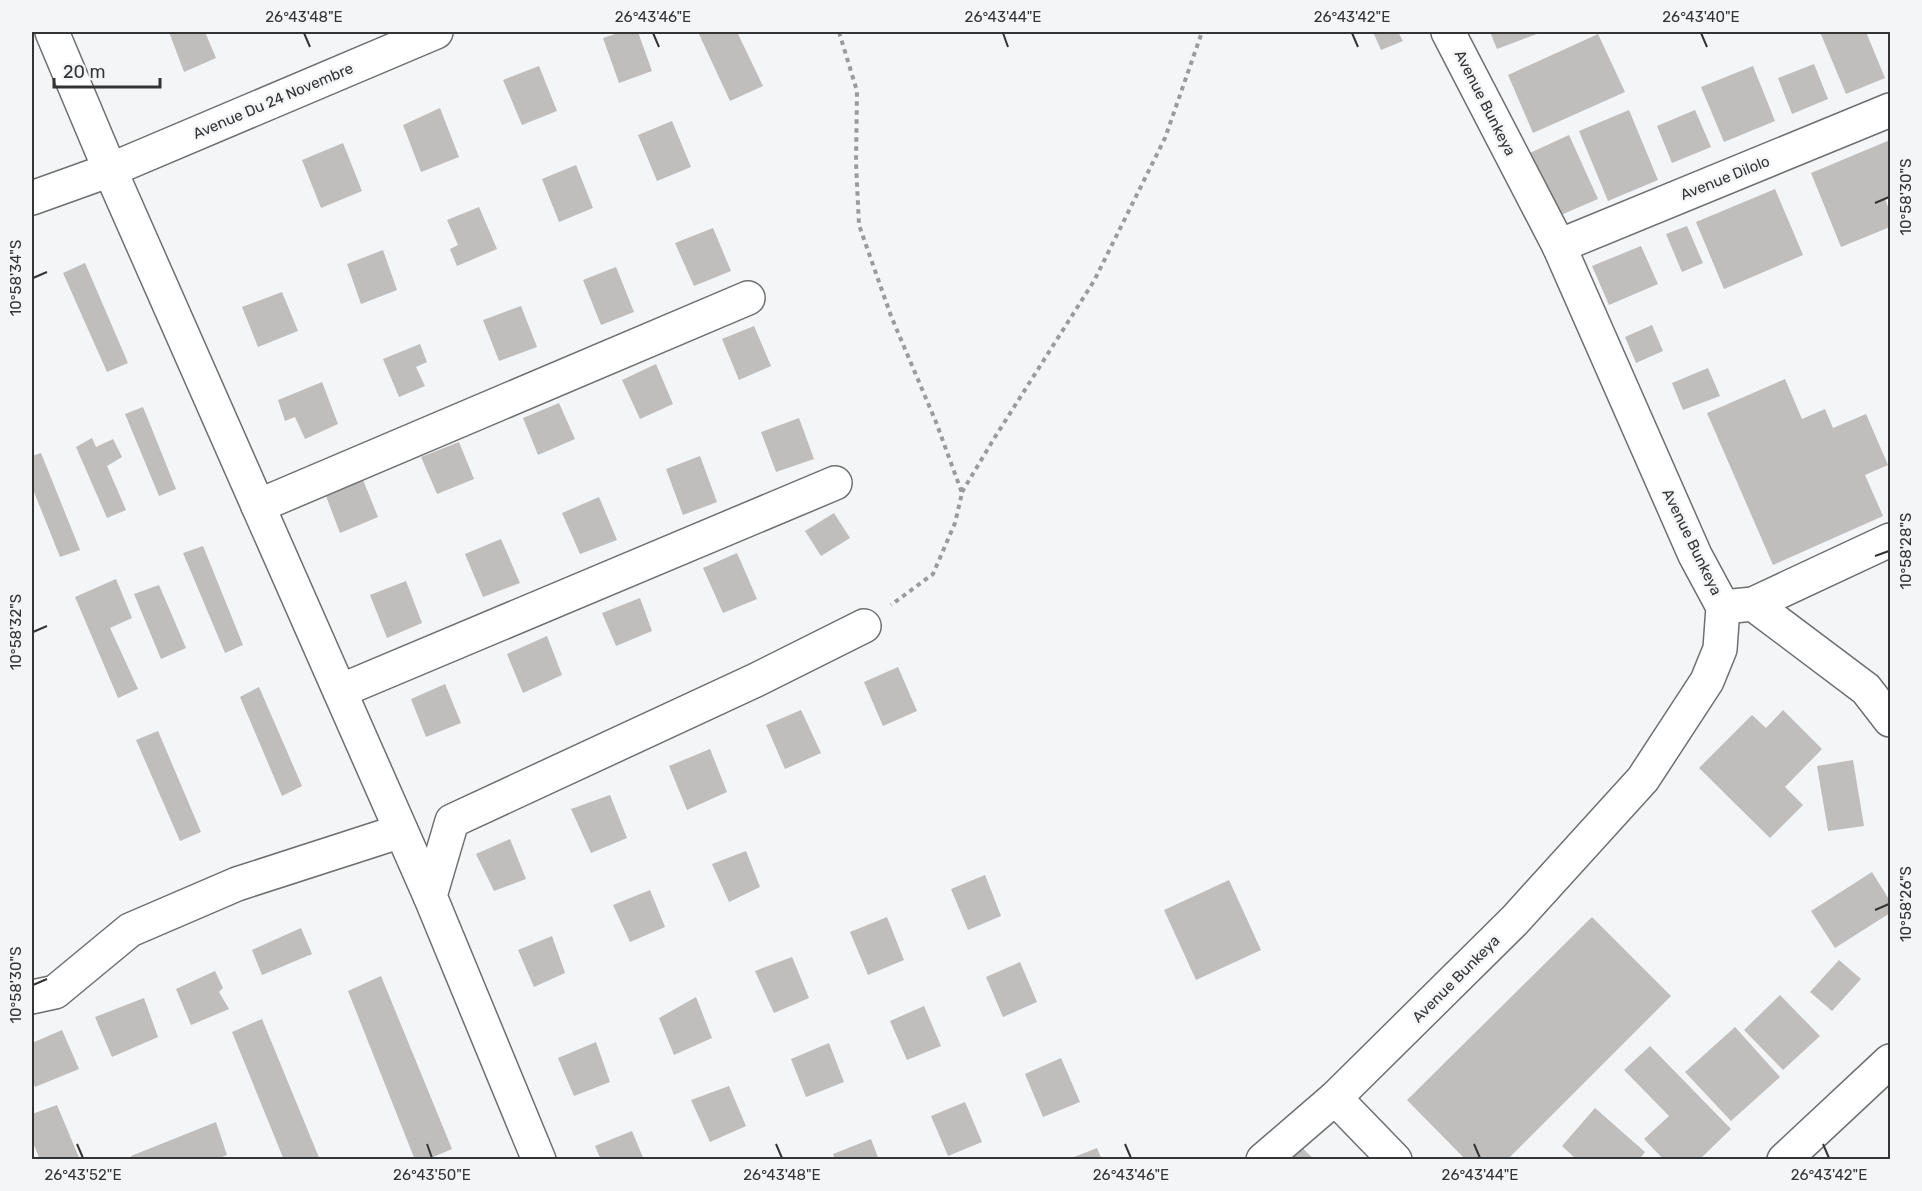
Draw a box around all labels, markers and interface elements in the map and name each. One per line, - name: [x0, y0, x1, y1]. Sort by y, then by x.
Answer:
- text: 26°43'48"E: [265, 8, 343, 26]
- text: 26°43'46"E: [615, 8, 691, 26]
- text: 26°43'44"E: [965, 8, 1041, 26]
- text: 26°43'42"E: [1314, 8, 1390, 26]
- text: 26°43'40"E: [1662, 8, 1740, 26]
- street label: Avenue Bunkeya: [1451, 47, 1519, 159]
- scale bar: [54, 51, 160, 89]
- street label: Avenue Du 24 Novembre: [190, 59, 356, 143]
- text: 20 m: [63, 61, 105, 83]
- street label: Avenue Dilolo: [1678, 152, 1772, 204]
- text: 10°58'30"S: [1897, 159, 1915, 235]
- text: 10°58'34"S: [7, 240, 25, 316]
- street label: Avenue Bunkeya: [1658, 486, 1726, 598]
- text: 10°58'28"S: [1897, 513, 1915, 589]
- text: 10°58'32"S: [7, 594, 25, 670]
- text: 10°58'26"S: [1897, 866, 1915, 942]
- street label: Avenue Bunkeya: [1409, 932, 1503, 1026]
- text: 10°58'30"S: [7, 947, 25, 1023]
- text: 26°43'52"E: [44, 1166, 122, 1184]
- text: 26°43'50"E: [393, 1166, 471, 1184]
- text: 26°43'48"E: [743, 1166, 821, 1184]
- text: 26°43'46"E: [1093, 1166, 1169, 1184]
- text: 26°43'44"E: [1442, 1166, 1518, 1184]
- text: 26°43'42"E: [1791, 1166, 1867, 1184]

